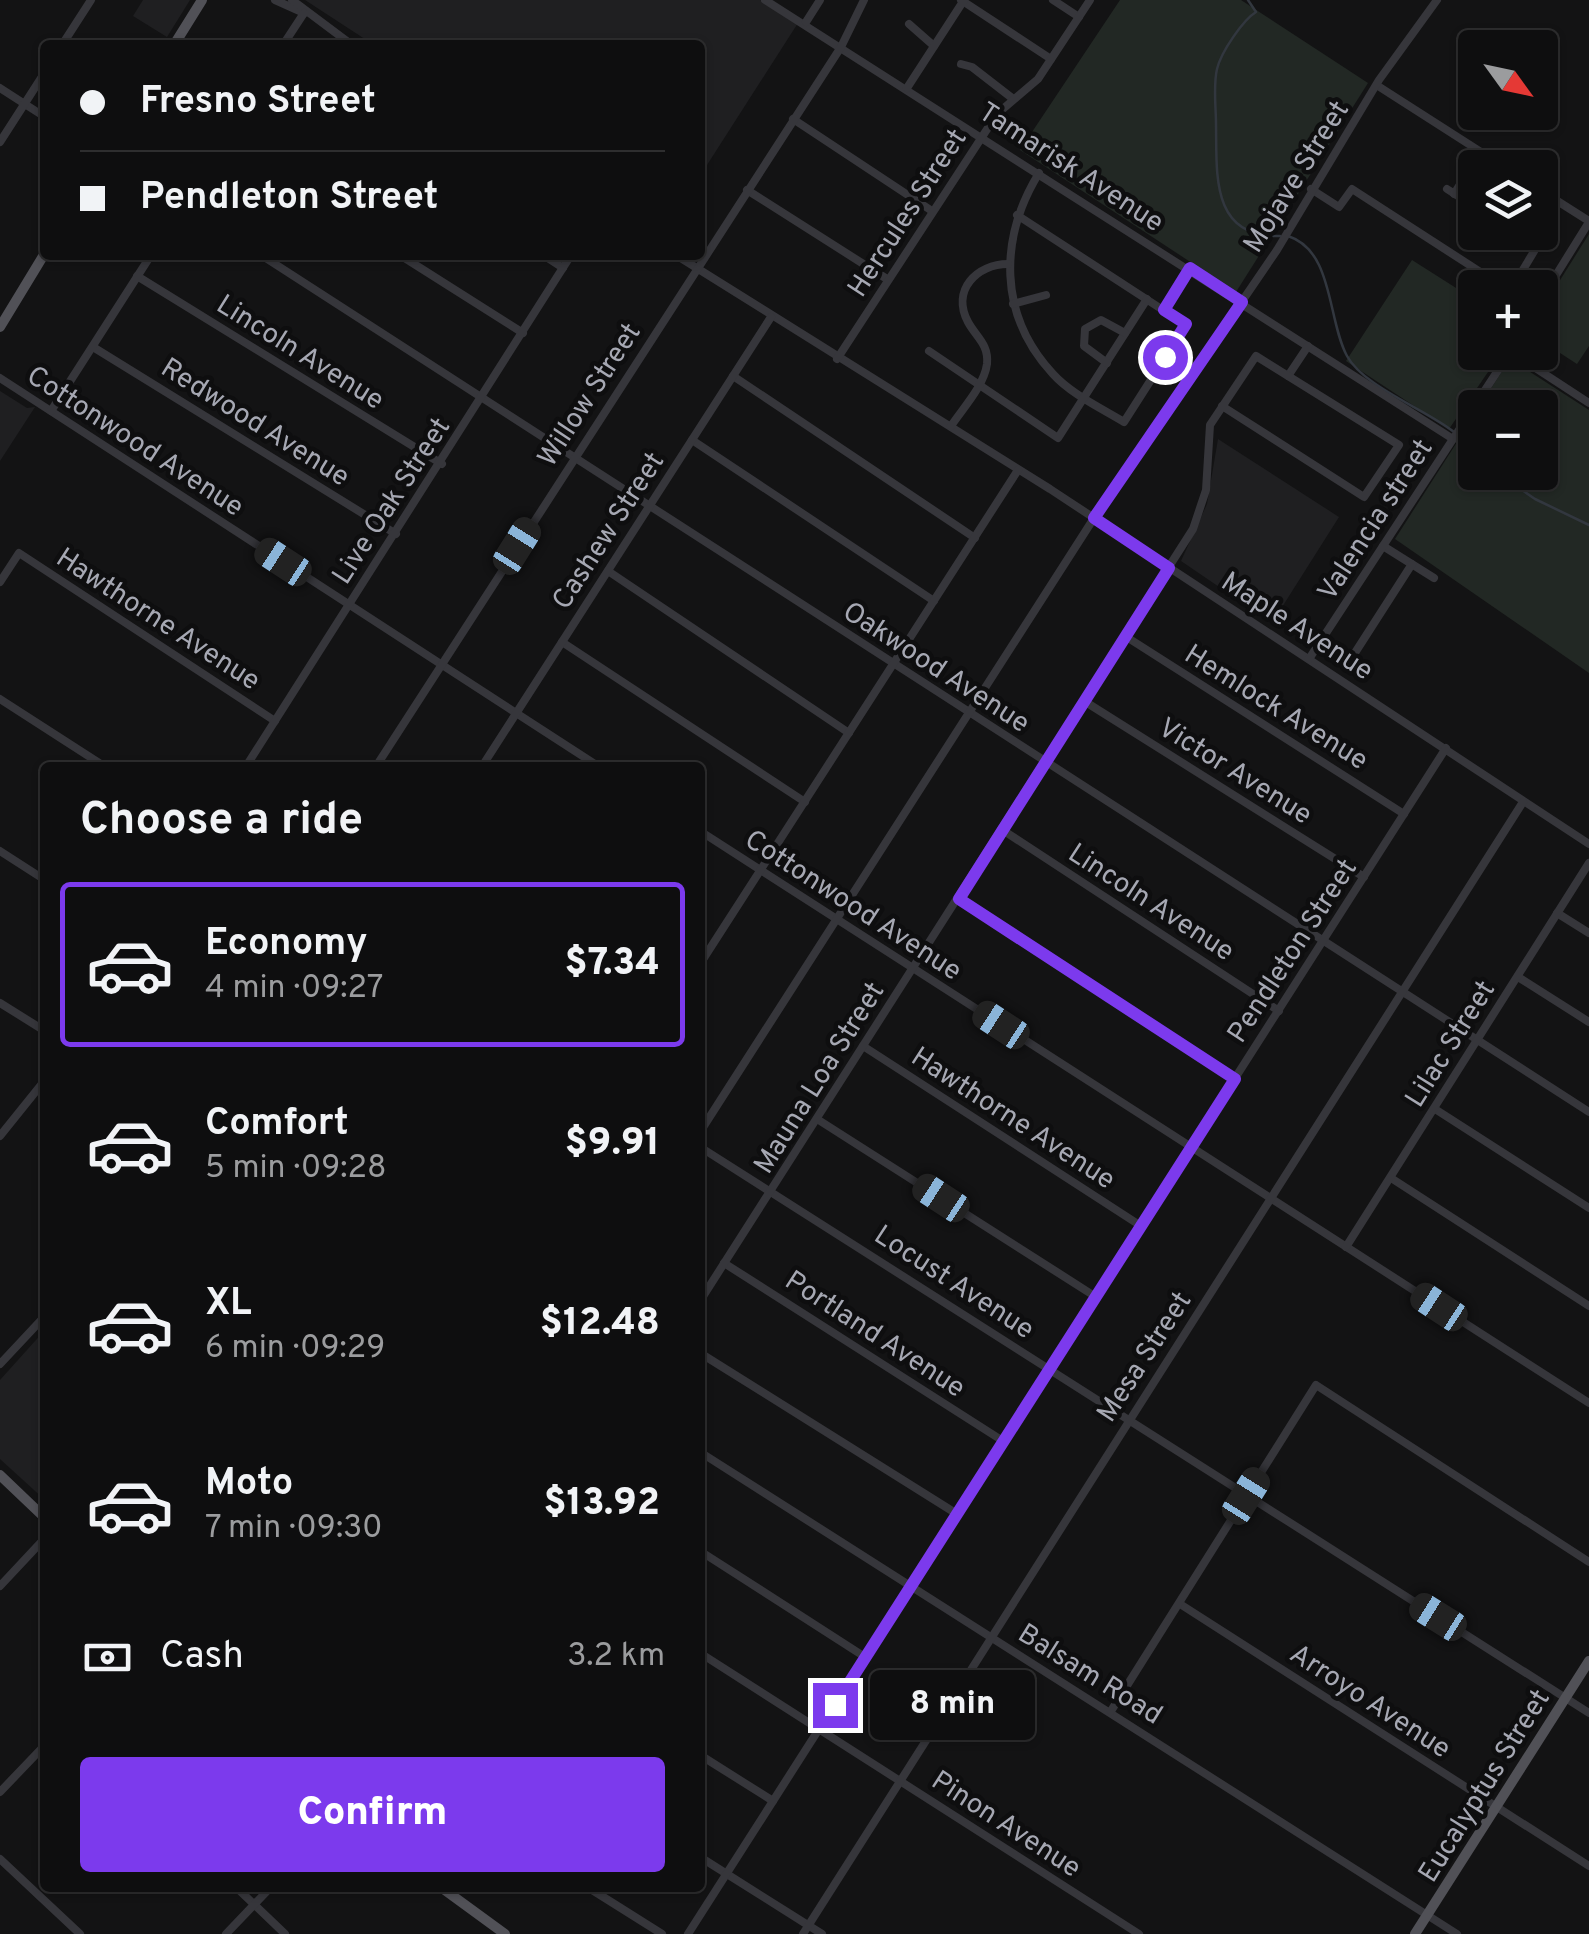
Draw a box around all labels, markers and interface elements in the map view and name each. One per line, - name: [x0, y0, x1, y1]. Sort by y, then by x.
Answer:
- north arrow: [1458, 30, 1558, 130]
- map controls: [1458, 30, 1558, 490]
- text: Fresno Street: [140, 78, 376, 127]
- street label: Tamarisk Avenue: [971, 95, 1170, 242]
- street label: Mojave Street: [1236, 95, 1359, 260]
- street label: Hercules Street: [841, 123, 976, 305]
- button: layers: [1458, 150, 1558, 250]
- text: Pendleton Street: [140, 174, 439, 223]
- button: +: [1458, 270, 1558, 370]
- street label: Lincoln Avenue: [209, 288, 390, 419]
- street label: Willow Street: [531, 317, 650, 474]
- route start: [1143, 335, 1188, 380]
- street label: Redwood Avenue: [153, 351, 356, 496]
- street label: Cottonwood Avenue: [19, 359, 250, 526]
- button: −: [1458, 390, 1558, 490]
- street label: Live Oak Street: [325, 411, 460, 592]
- street label: Valencia street: [1311, 433, 1442, 608]
- street label: Cashew Street: [545, 446, 674, 617]
- car: [488, 513, 546, 579]
- car: [250, 533, 316, 591]
- street label: Hawthorne Avenue: [48, 541, 266, 700]
- street label: Maple Avenue: [1214, 565, 1379, 690]
- street label: Oakwood Avenue: [835, 595, 1036, 742]
- street label: Hemlock Avenue: [1177, 638, 1374, 779]
- street label: Victor Avenue: [1151, 711, 1318, 834]
- text: Choose a ride: [80, 793, 363, 850]
- street label: Cottonwood Avenue: [737, 823, 968, 990]
- street label: Lincoln Avenue: [1060, 836, 1240, 971]
- street label: Pendleton Street: [1221, 853, 1366, 1050]
- icon: car: [85, 920, 175, 1010]
- text: Economy: [205, 920, 367, 969]
- text: $7.34: [565, 940, 660, 989]
- text: 4 min · 09:27: [205, 969, 384, 1009]
- street label: Lilac Street: [1398, 974, 1505, 1115]
- street label: Mauna Loa Street: [747, 976, 894, 1181]
- car: [968, 996, 1034, 1054]
- street label: Hawthorne Avenue: [903, 1040, 1121, 1199]
- icon: car: [85, 1100, 175, 1190]
- text: Comfort: [205, 1100, 349, 1149]
- text: $9.91: [565, 1120, 660, 1169]
- text: 5 min · 09:28: [205, 1149, 387, 1189]
- car: [908, 1169, 974, 1227]
- street label: Locust Avenue: [867, 1218, 1040, 1349]
- street label: Portland Avenue: [777, 1264, 971, 1407]
- car: [1406, 1278, 1472, 1336]
- icon: car: [85, 1280, 175, 1370]
- text: XL: [205, 1280, 252, 1329]
- street label: Mesa Street: [1090, 1286, 1201, 1430]
- text: $12.48: [540, 1300, 660, 1349]
- text: 6 min · 09:29: [205, 1329, 385, 1369]
- icon: car: [85, 1460, 175, 1550]
- text: Moto: [205, 1460, 293, 1509]
- car: [1217, 1463, 1275, 1529]
- text: $13.92: [543, 1480, 660, 1529]
- text: 7 min · 09:30: [205, 1509, 383, 1549]
- car: [1405, 1588, 1471, 1646]
- street label: Balsam Road: [1010, 1617, 1168, 1734]
- icon: cash: [80, 1630, 135, 1685]
- text: Cash: [160, 1633, 244, 1682]
- text: 3.2 km: [567, 1637, 665, 1677]
- street label: Arroyo Avenue: [1282, 1637, 1457, 1768]
- callout: 8 min: [870, 1670, 1035, 1740]
- route end: [813, 1683, 858, 1728]
- street label: Eucalyptus Street: [1412, 1683, 1559, 1890]
- text: 8 min: [910, 1685, 995, 1725]
- button: Confirm: [80, 1757, 665, 1872]
- street label: Pinon Avenue: [924, 1764, 1087, 1887]

